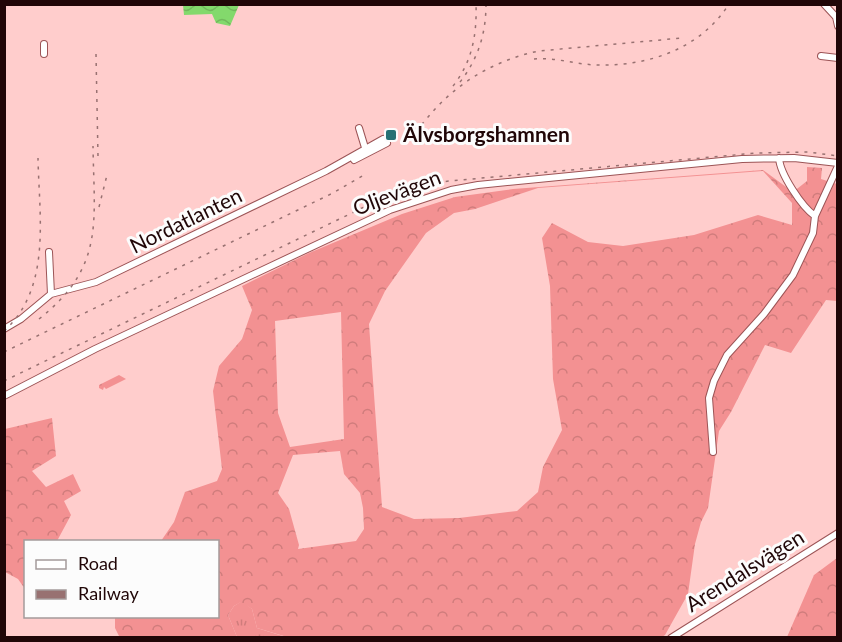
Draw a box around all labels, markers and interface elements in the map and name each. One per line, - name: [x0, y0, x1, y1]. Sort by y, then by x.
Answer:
- place label: Älvsborgshamnen: [402, 121, 570, 146]
- marker: Älvsborgshamnen: [384, 128, 398, 142]
- street label: Oljevägen: [349, 163, 444, 220]
- street label: Nordatlanten: [125, 182, 246, 258]
- street label: Arendalsvägen: [680, 523, 808, 616]
- legend: [24, 540, 219, 618]
- text: Road: [78, 552, 118, 574]
- text: Railway: [78, 582, 139, 604]

